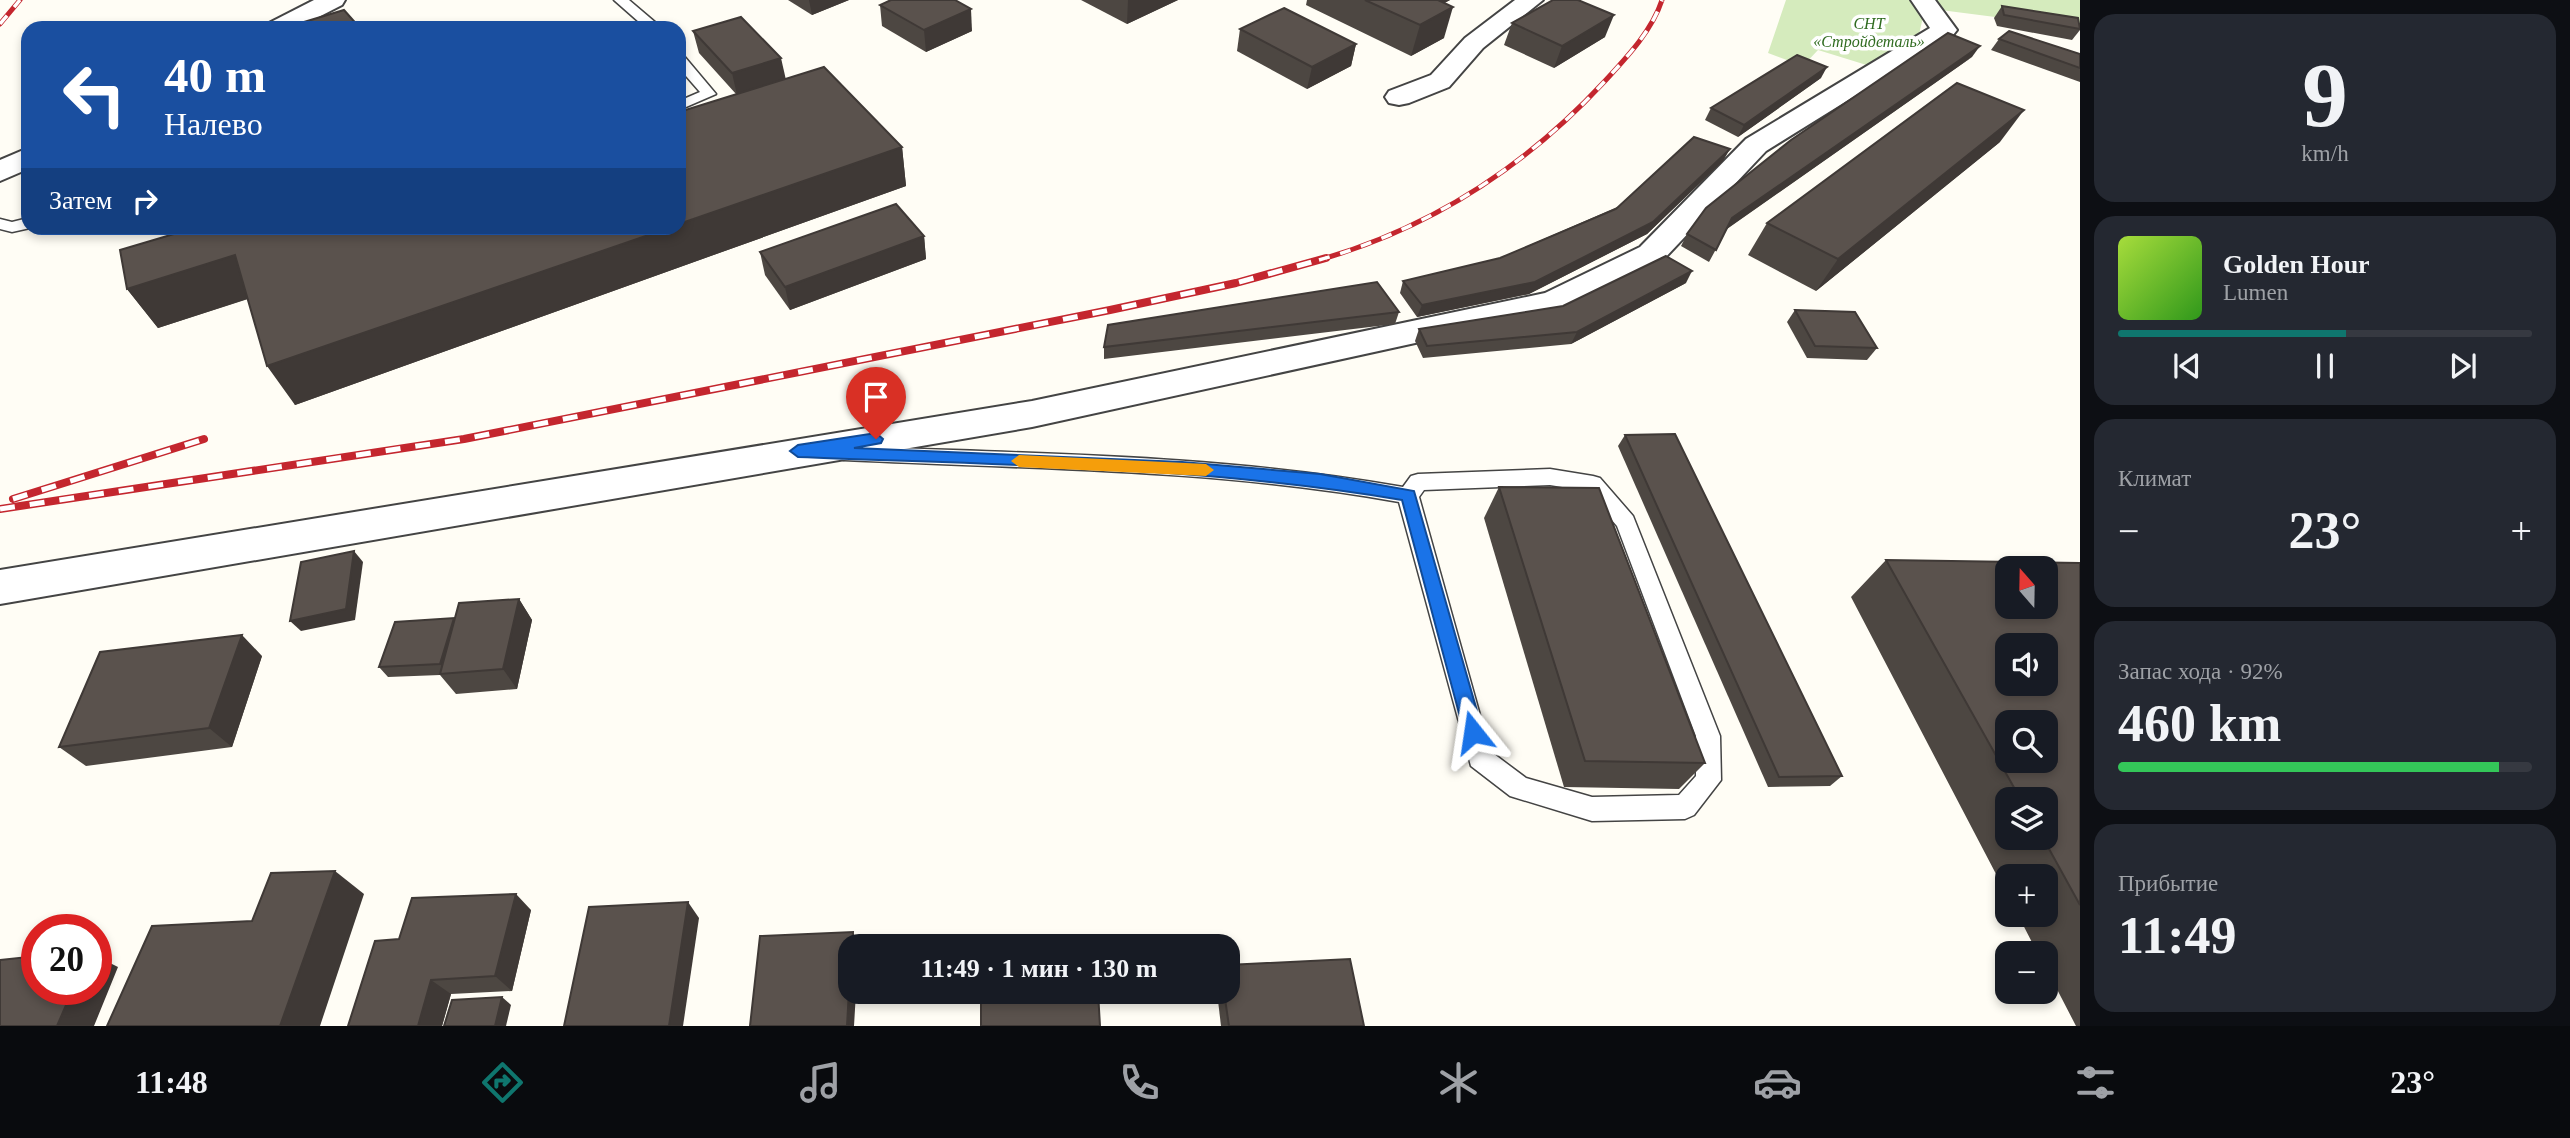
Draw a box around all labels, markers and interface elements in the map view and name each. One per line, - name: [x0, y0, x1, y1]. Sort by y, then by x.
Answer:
- park label: СНТ «Стройдеталь»: [1813, 15, 1925, 51]
- text: 9: [2302, 45, 2348, 146]
- text: 40 m: [164, 48, 266, 103]
- icon: left: [49, 49, 140, 140]
- text: Налево: [164, 106, 263, 142]
- text: km/h: [2301, 141, 2349, 166]
- icon: right: [126, 182, 164, 220]
- text: Затем: [49, 186, 112, 215]
- text: Golden Hour: [2223, 250, 2370, 279]
- text: Lumen: [2223, 280, 2288, 305]
- icon: previous: [2168, 347, 2206, 385]
- icon: pause: [2306, 347, 2344, 385]
- icon: next: [2444, 347, 2482, 385]
- pin: [846, 367, 906, 439]
- icon: arrive: [857, 378, 895, 416]
- text: Климат: [2118, 466, 2191, 491]
- text: 23°: [2289, 502, 2361, 559]
- text: −: [2118, 510, 2139, 552]
- text: +: [2511, 510, 2532, 552]
- north arrow: [1995, 556, 2058, 620]
- map controls: [1995, 556, 2058, 1004]
- button: sound: [1995, 633, 2058, 696]
- text: Запас хода · 92%: [2118, 659, 2283, 684]
- position arrow: [1436, 695, 1510, 769]
- text: 460 km: [2118, 695, 2281, 752]
- button: search: [1995, 710, 2058, 773]
- button: layers: [1995, 787, 2058, 850]
- button: +: [1995, 864, 2058, 927]
- text: Прибытие: [2118, 871, 2218, 896]
- text: 11:49: [2118, 907, 2236, 964]
- speed limit sign: 20: [21, 914, 112, 1005]
- button: −: [1995, 941, 2058, 1004]
- text: 11:49 · 1 мин · 130 m: [921, 954, 1157, 983]
- icon: directions: [478, 1058, 527, 1107]
- icon: music: [796, 1058, 845, 1107]
- icon: phone: [1115, 1058, 1164, 1107]
- icon: climate: [1434, 1058, 1483, 1107]
- icon: car: [1753, 1058, 1802, 1107]
- icon: filters: [2071, 1058, 2120, 1107]
- text: 11:48: [135, 1064, 208, 1100]
- text: 23°: [2390, 1064, 2435, 1100]

